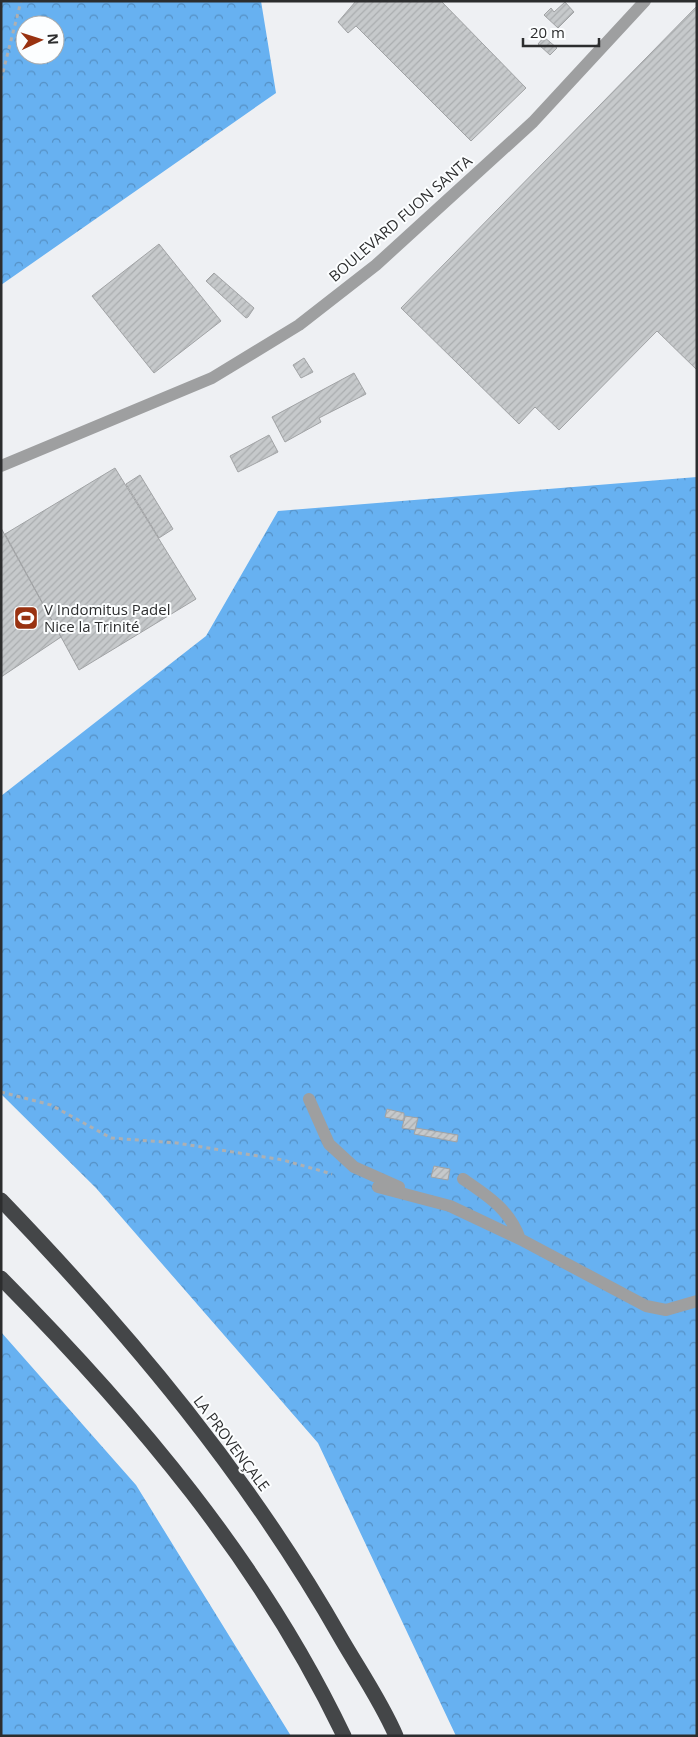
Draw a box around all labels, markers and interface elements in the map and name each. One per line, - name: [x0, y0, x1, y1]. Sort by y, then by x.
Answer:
- north arrow: [15, 15, 65, 65]
- scale bar: [523, 15, 599, 47]
- text: 20 m: [530, 22, 565, 42]
- text: N: [44, 33, 63, 45]
- street label: BOULEVARD FUON SANTA: [324, 150, 476, 286]
- place label: V Indomitus Padel Nice la Trinité: [44, 599, 170, 636]
- sports icon: V Indomitus Padel Nice la Trinité: [13, 605, 39, 631]
- street label: LA PROVENÇALE: [189, 1391, 275, 1495]

